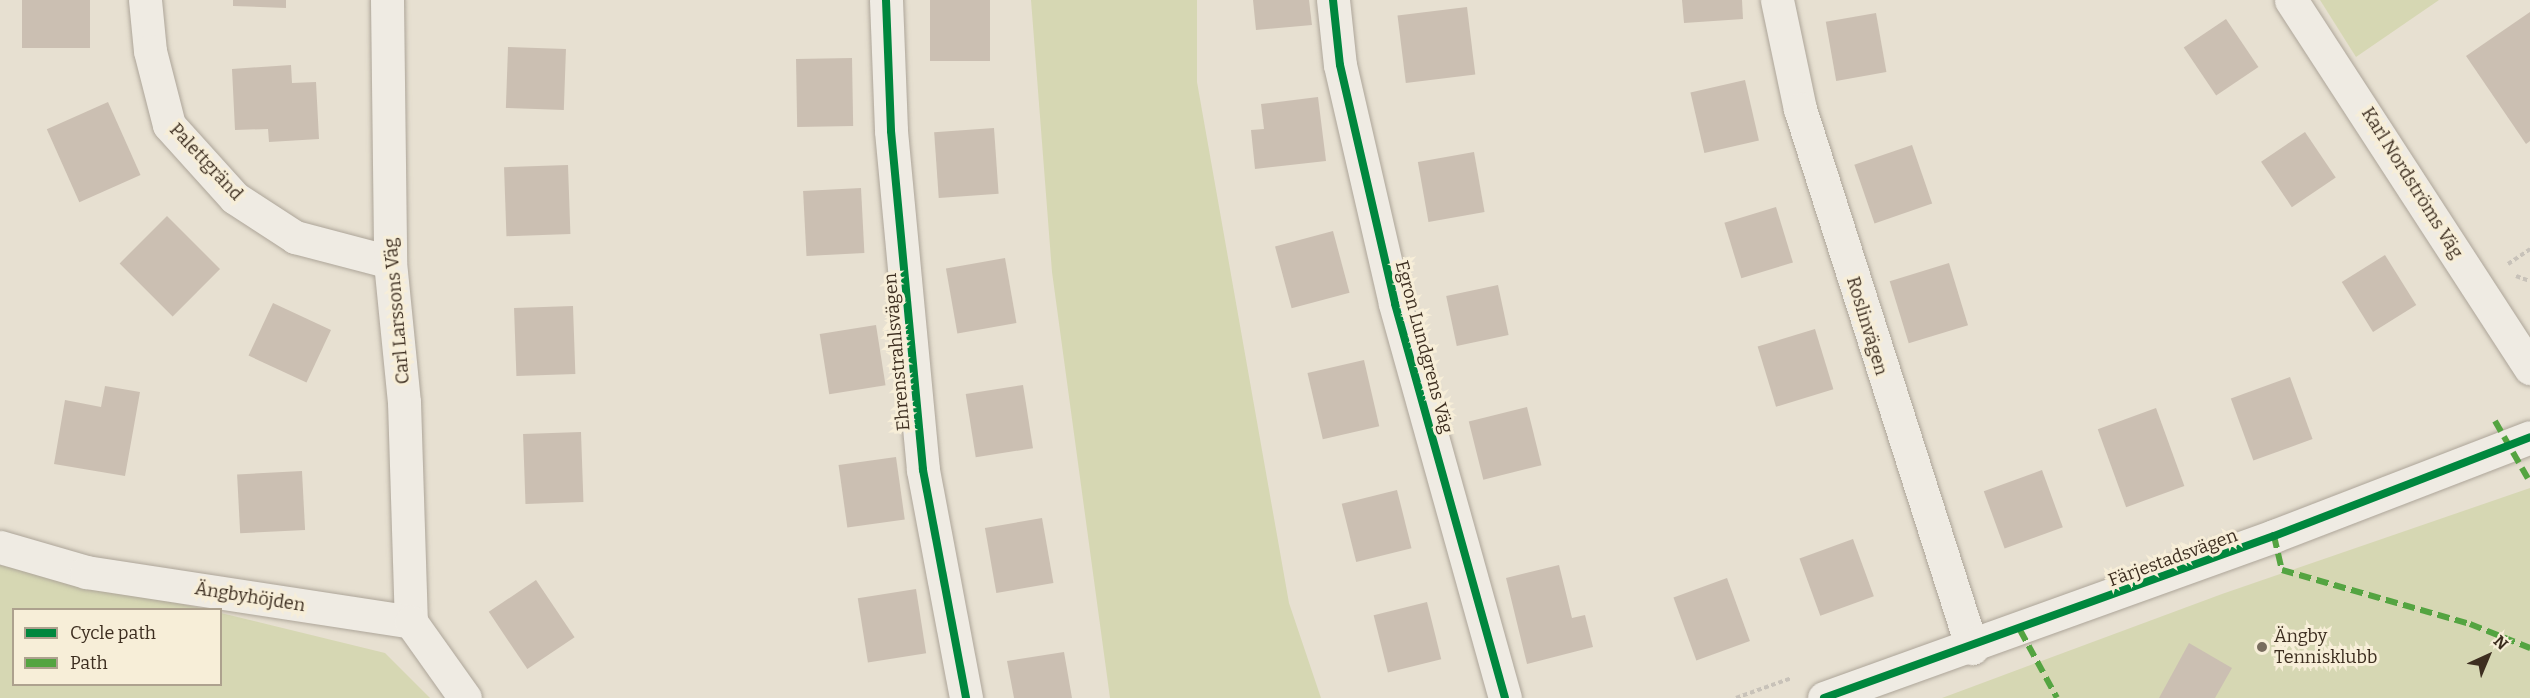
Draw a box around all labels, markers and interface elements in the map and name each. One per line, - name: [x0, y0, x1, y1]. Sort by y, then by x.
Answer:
- street label: Karl Nordströms Väg: [2357, 103, 2467, 263]
- street label: Palettgränd: [165, 119, 247, 205]
- street label: Carl Larssons Väg: [380, 237, 414, 385]
- street label: Egron Lundgrens Väg: [1391, 258, 1457, 436]
- street label: Ehrenstrahlsvägen: [879, 272, 915, 432]
- street label: Roslinvägen: [1842, 274, 1892, 378]
- street label: Färjestadsvägen: [2105, 525, 2241, 591]
- street label: Ängbyhöjden: [193, 578, 307, 616]
- legend: [12, 608, 222, 686]
- text: Cycle path: [70, 622, 156, 644]
- place label: Ängby Tennisklubb: [2274, 626, 2377, 668]
- north arrow: [2458, 626, 2518, 686]
- text: N: [2490, 632, 2512, 654]
- marker: Ängby Tennisklubb: [2255, 640, 2269, 654]
- text: Path: [70, 652, 108, 674]

